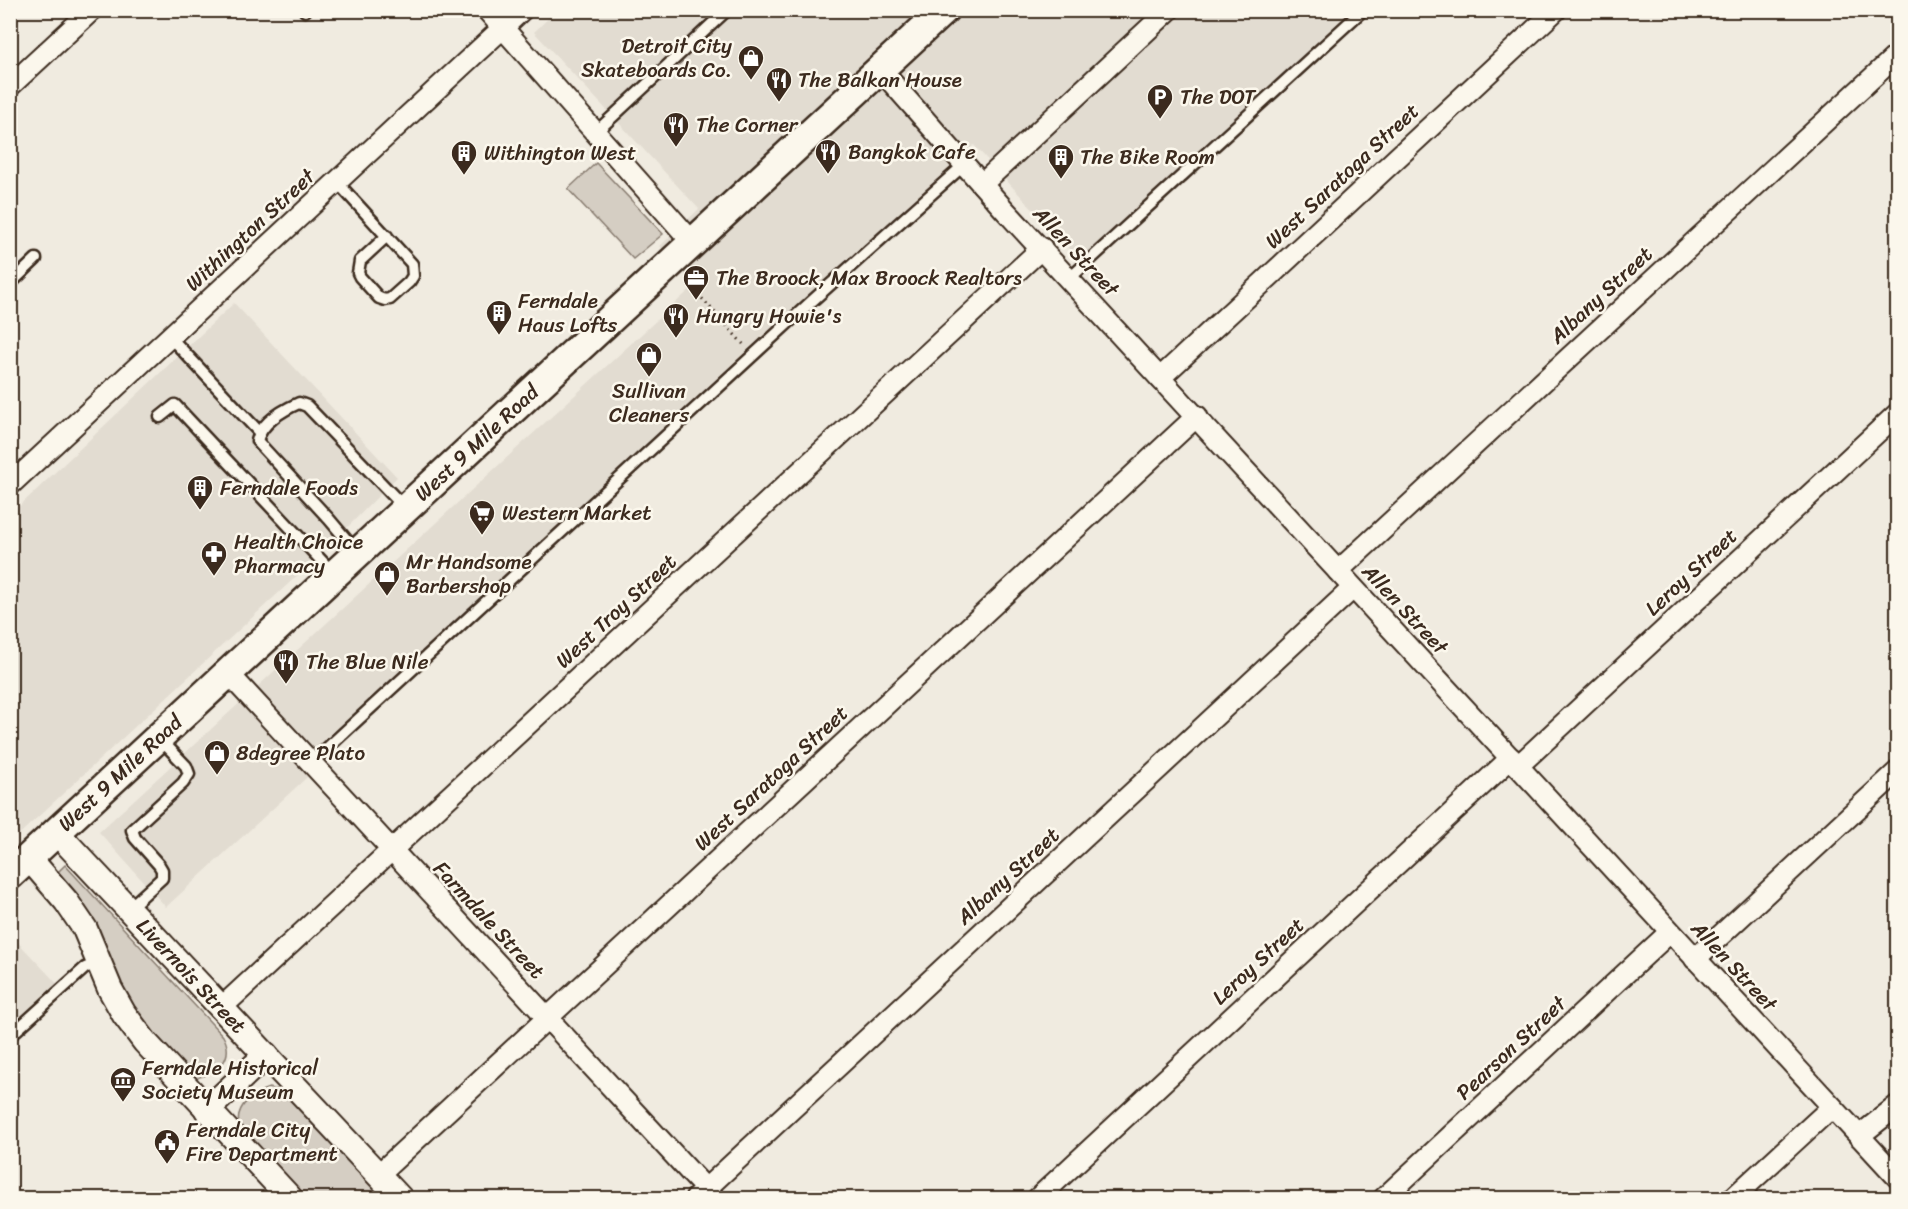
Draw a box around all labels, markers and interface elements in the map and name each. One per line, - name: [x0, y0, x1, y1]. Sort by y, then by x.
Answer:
- place label: Detroit City Skateboards Co.: [581, 27, 732, 89]
- shop icon: Detroit City Skateboards Co.: [736, 43, 766, 81]
- place label: The Balkan House: [798, 61, 962, 99]
- restaurant icon: The Balkan House: [764, 65, 794, 103]
- place label: The DOT: [1180, 78, 1257, 116]
- parking icon: The DOT: [1145, 82, 1175, 120]
- street label: West Saratoga Street: [1256, 94, 1428, 258]
- place label: The Corner: [696, 106, 799, 144]
- restaurant icon: The Corner: [661, 110, 691, 148]
- place label: Bangkok Cafe: [848, 133, 976, 171]
- place label: Withington West: [484, 134, 636, 172]
- restaurant icon: Bangkok Cafe: [813, 137, 843, 175]
- building icon: Withington West: [449, 138, 479, 176]
- place label: The Bike Room: [1080, 138, 1215, 176]
- building icon: The Bike Room: [1046, 142, 1076, 180]
- street label: Withington Street: [176, 158, 325, 301]
- street label: Allen Street: [1023, 196, 1130, 307]
- street label: Albany Street: [1539, 236, 1662, 354]
- place label: The Broock, Max Broock Realtors: [716, 259, 1022, 297]
- office icon: The Broock, Max Broock Realtors: [681, 263, 711, 301]
- place label: Ferndale Haus Lofts: [518, 282, 618, 344]
- place label: Hungry Howie's: [696, 297, 842, 335]
- building icon: Ferndale Haus Lofts: [484, 298, 514, 336]
- restaurant icon: Hungry Howie's: [661, 301, 691, 339]
- shop icon: Sullivan Cleaners: [634, 340, 664, 378]
- place label: Sullivan Cleaners: [609, 372, 689, 434]
- street label: West 9 Mile Road: [405, 373, 550, 511]
- place label: Ferndale Foods: [220, 469, 358, 507]
- building icon: Ferndale Foods: [185, 473, 215, 511]
- place label: Western Market: [502, 494, 651, 532]
- supermarket icon: Western Market: [467, 498, 497, 536]
- street label: Leroy Street: [1635, 518, 1747, 626]
- place label: Health Choice Pharmacy: [234, 523, 363, 585]
- pharmacy icon: Health Choice Pharmacy: [199, 539, 229, 577]
- place label: Mr Handsome Barbershop: [406, 543, 532, 605]
- street label: West Troy Street: [546, 544, 686, 678]
- street label: Allen Street: [1352, 554, 1459, 665]
- shop icon: Mr Handsome Barbershop: [372, 559, 402, 597]
- place label: The Blue Nile: [306, 643, 429, 681]
- restaurant icon: The Blue Nile: [271, 647, 301, 685]
- street label: West Saratoga Street: [685, 696, 857, 860]
- street label: West 9 Mile Road: [49, 704, 193, 841]
- place label: 8degree Plato: [236, 734, 366, 772]
- shop icon: 8degree Plato: [202, 738, 232, 776]
- street label: Albany Street: [946, 817, 1069, 935]
- street label: Farmdale Street: [423, 852, 555, 988]
- street label: Leroy Street: [1202, 907, 1314, 1015]
- street label: Livernois Street: [127, 909, 256, 1043]
- street label: Allen Street: [1681, 911, 1788, 1022]
- street label: Pearson Street: [1447, 985, 1577, 1110]
- place label: Ferndale Historical Society Museum: [142, 1049, 319, 1111]
- museum icon: Ferndale Historical Society Museum: [108, 1065, 138, 1103]
- place label: Ferndale City Fire Department: [186, 1111, 338, 1173]
- public building icon: Ferndale City Fire Department: [152, 1127, 182, 1165]

